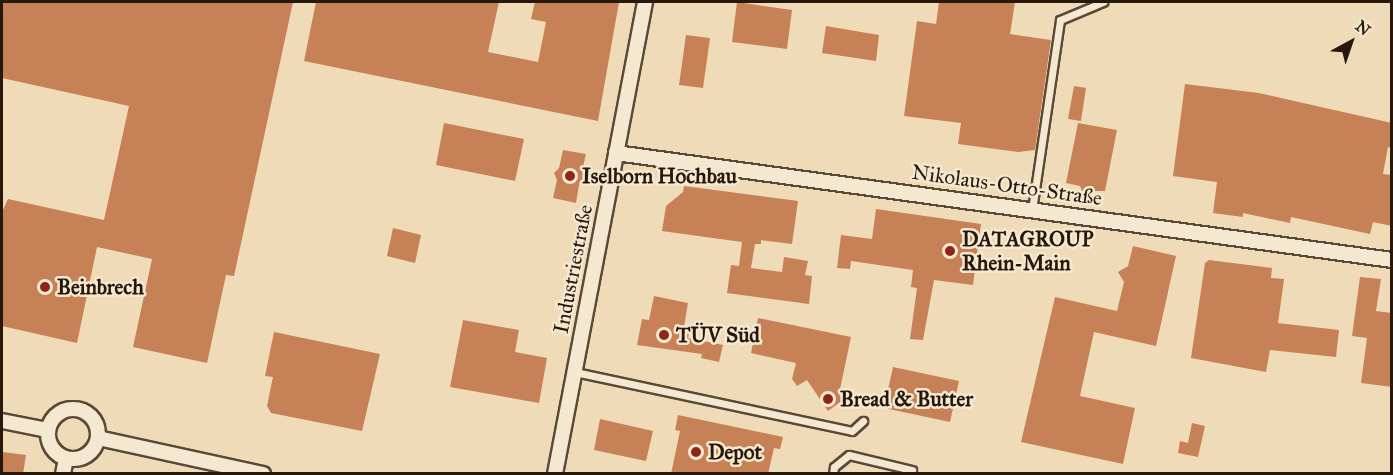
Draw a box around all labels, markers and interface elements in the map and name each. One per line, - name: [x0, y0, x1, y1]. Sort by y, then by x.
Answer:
- north arrow: [1321, 12, 1381, 72]
- text: N: [1352, 16, 1374, 39]
- street label: Nikolaus-Otto-Straße: [910, 159, 1104, 211]
- place label: Iselborn Hochbau: [582, 163, 737, 189]
- marker: Iselborn Hochbau: [563, 169, 577, 183]
- street label: Industriestraße: [548, 202, 598, 336]
- place label: DATAGROUP Rhein-Main: [962, 226, 1093, 276]
- marker: DATAGROUP Rhein-Main: [943, 244, 957, 258]
- place label: Beinbrech: [57, 274, 144, 300]
- marker: Beinbrech: [38, 280, 52, 294]
- place label: TÜV Süd: [676, 322, 760, 348]
- marker: TÜV Süd: [657, 328, 671, 342]
- place label: Bread & Butter: [840, 386, 973, 412]
- marker: Bread & Butter: [821, 392, 835, 406]
- place label: Depot: [708, 439, 762, 465]
- marker: Depot: [689, 445, 703, 459]

